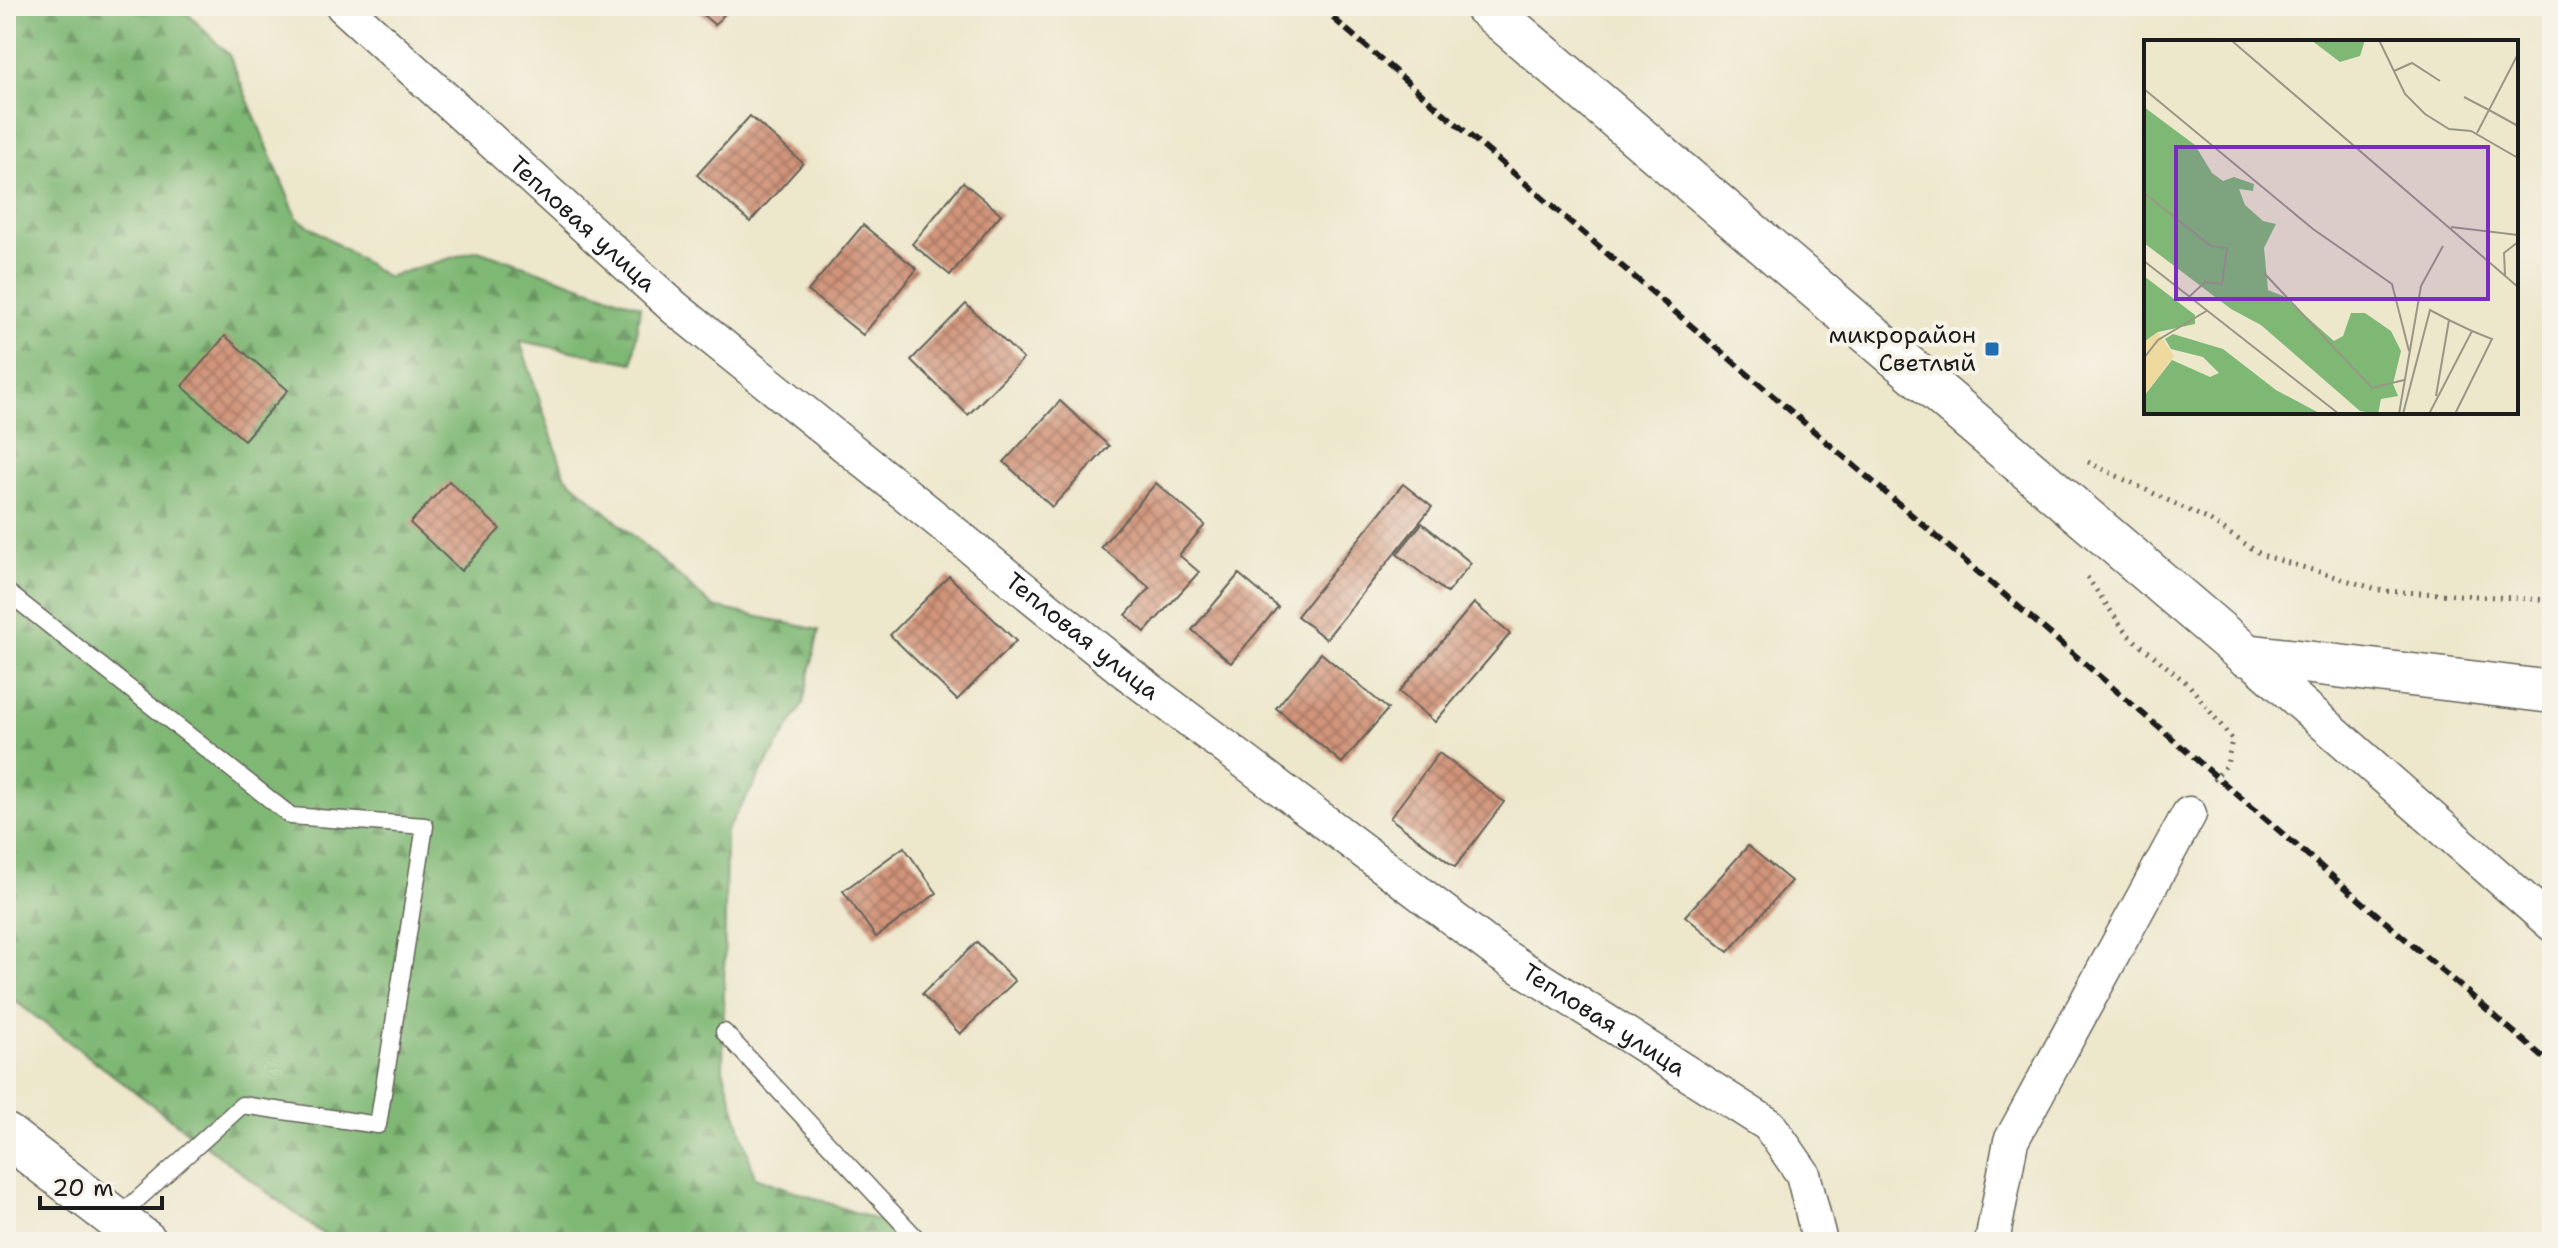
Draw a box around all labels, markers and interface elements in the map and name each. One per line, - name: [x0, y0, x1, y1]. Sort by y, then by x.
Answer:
- inset map: [2144, 40, 2518, 414]
- street label: Тепловая улица: [502, 149, 663, 299]
- place label: микрорайон Светлый: [1828, 319, 1976, 379]
- marker: микрорайон Светлый: [1983, 340, 2001, 358]
- street label: Тепловая улица: [999, 565, 1166, 708]
- street label: Тепловая улица: [1516, 956, 1692, 1084]
- scale bar: [40, 1160, 162, 1210]
- text: 20 m: [52, 1172, 114, 1204]

